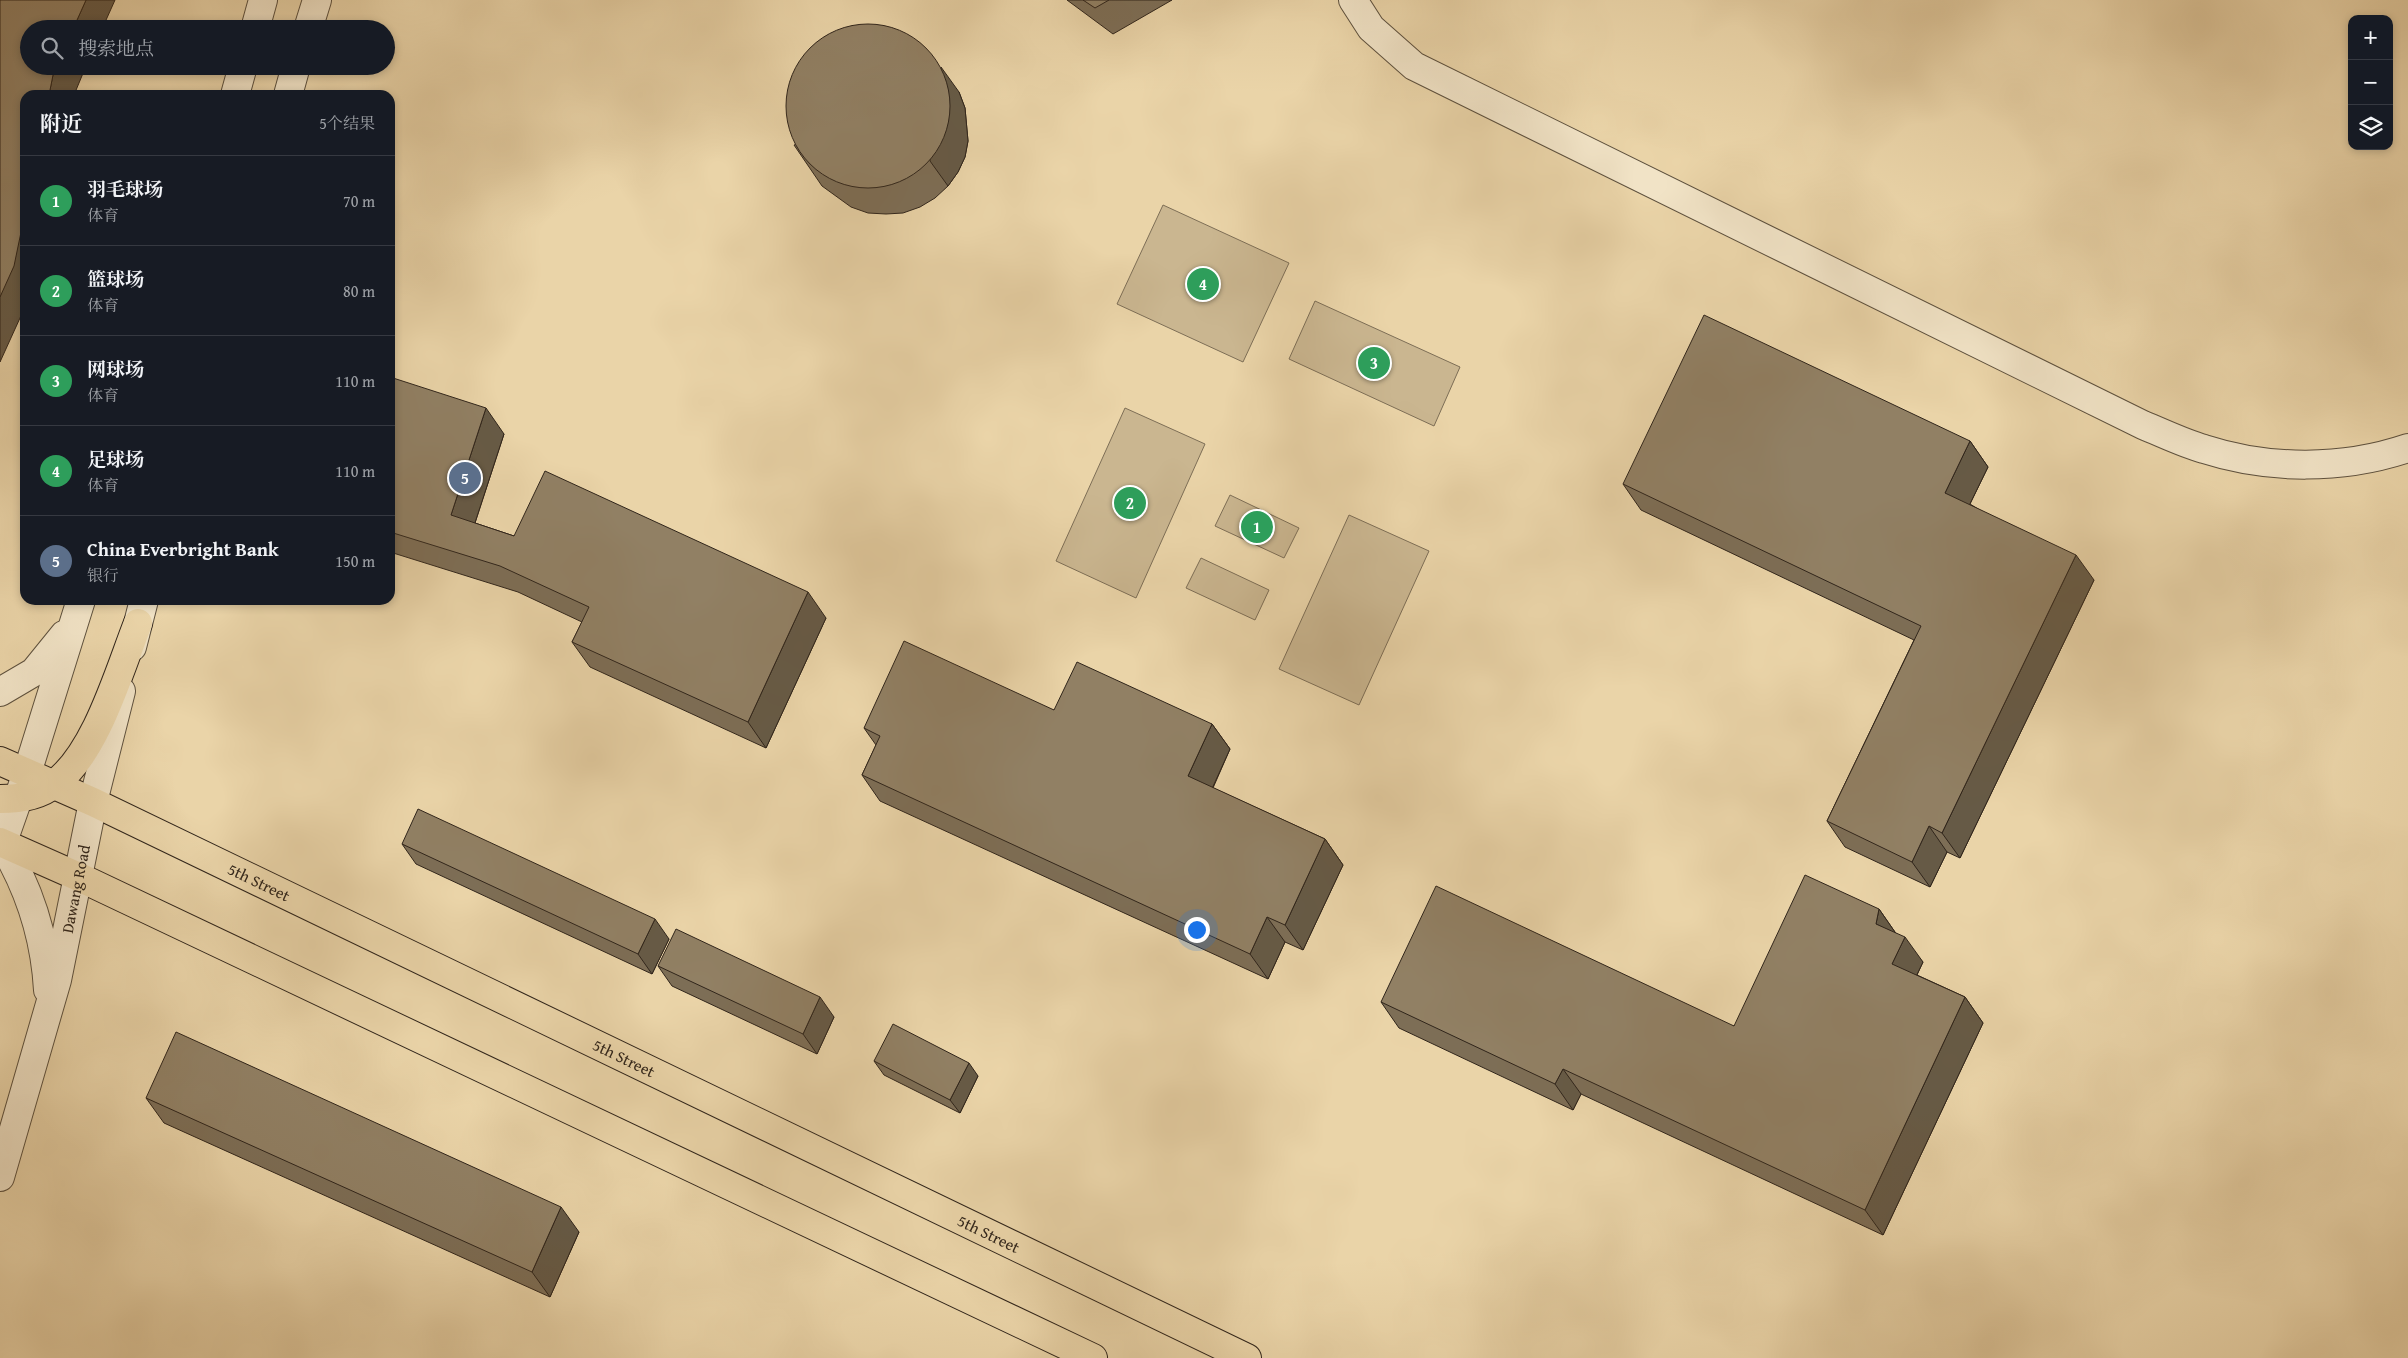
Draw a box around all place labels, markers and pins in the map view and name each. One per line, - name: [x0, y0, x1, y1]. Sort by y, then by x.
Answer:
- pin: 4: [1187, 265, 1219, 303]
- pin: 3: [1358, 344, 1390, 382]
- pin: 5: [449, 459, 481, 497]
- pin: 2: [1114, 484, 1146, 522]
- pin: 1: [1241, 508, 1273, 546]

